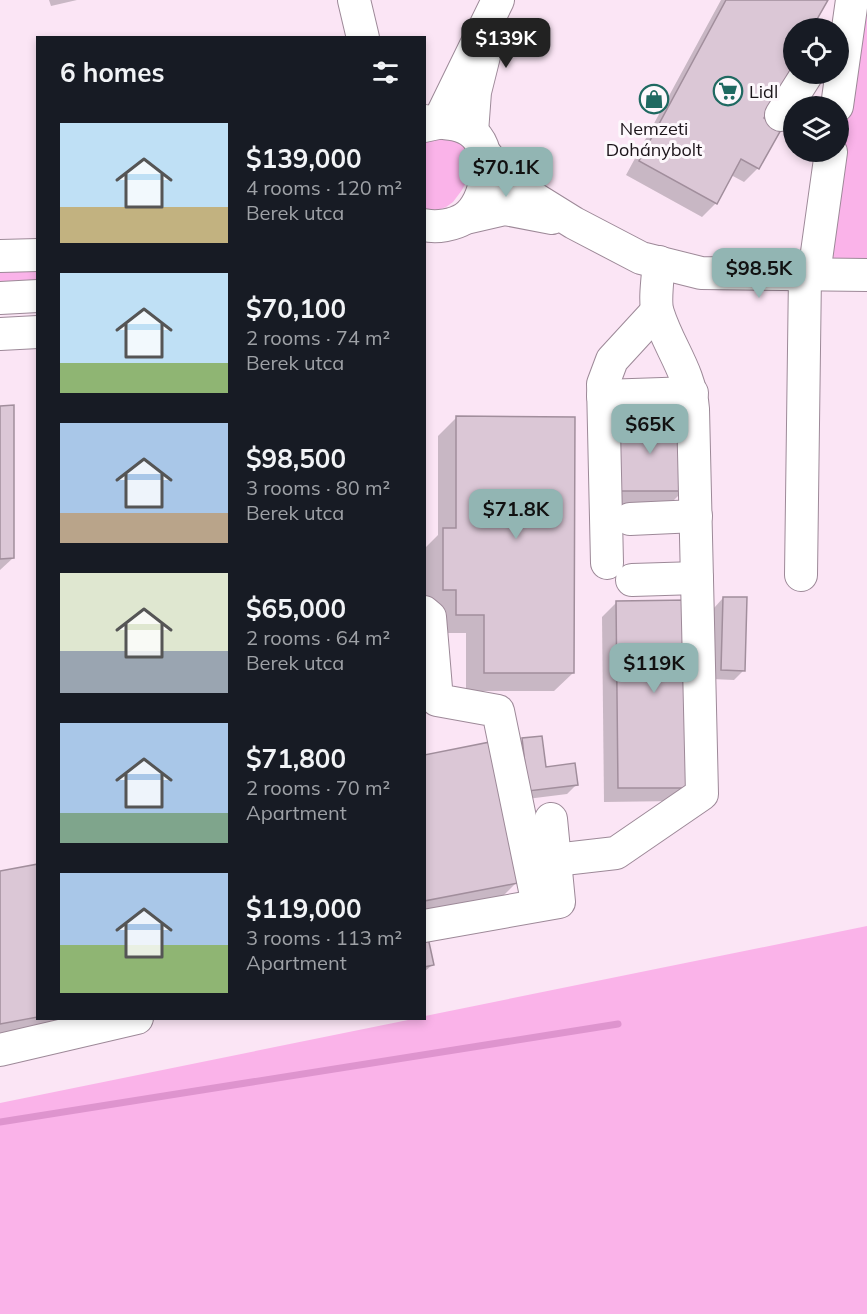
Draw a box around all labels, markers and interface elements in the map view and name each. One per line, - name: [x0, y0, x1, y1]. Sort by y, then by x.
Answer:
- pin: $139K: [464, 18, 548, 69]
- map controls: [783, 18, 849, 162]
- button: locate: [783, 18, 849, 84]
- text: $139K: [475, 25, 537, 50]
- text: 6 homes: [60, 56, 164, 89]
- icon: filters: [369, 56, 402, 89]
- supermarket icon: Lidl: [712, 75, 744, 107]
- place label: Lidl: [749, 80, 778, 103]
- shop icon: Nemzeti Dohánybolt: [638, 83, 670, 115]
- button: layers: [783, 96, 849, 162]
- place label: Nemzeti Dohánybolt: [606, 117, 702, 161]
- text: $139,000: [246, 142, 362, 175]
- icon: home: [108, 147, 180, 219]
- pin: $70.1K: [457, 147, 555, 198]
- text: $70.1K: [473, 154, 539, 179]
- text: 4 rooms · 120 m²: [246, 175, 402, 200]
- text: Berek utca: [246, 200, 344, 225]
- pin: $98.5K: [710, 248, 808, 299]
- text: $98.5K: [726, 255, 792, 280]
- text: $70,100: [246, 292, 346, 325]
- icon: home: [108, 297, 180, 369]
- text: 2 rooms · 74 m²: [246, 325, 390, 350]
- text: Berek utca: [246, 350, 344, 375]
- pin: $65K: [614, 404, 686, 455]
- text: $65K: [625, 411, 675, 436]
- text: $98,500: [246, 442, 346, 475]
- icon: home: [108, 447, 180, 519]
- text: 3 rooms · 80 m²: [246, 475, 390, 500]
- pin: $71.8K: [467, 489, 565, 540]
- text: $71.8K: [483, 496, 549, 521]
- text: Berek utca: [246, 500, 344, 525]
- text: $65,000: [246, 592, 346, 625]
- icon: home: [108, 597, 180, 669]
- text: 2 rooms · 64 m²: [246, 625, 390, 650]
- pin: $119K: [612, 643, 696, 694]
- text: Berek utca: [246, 650, 344, 675]
- text: $119K: [623, 650, 685, 675]
- text: $71,800: [246, 742, 346, 775]
- icon: home: [108, 747, 180, 819]
- text: 2 rooms · 70 m²: [246, 775, 390, 800]
- text: Apartment: [246, 800, 347, 825]
- text: $119,000: [246, 892, 362, 925]
- icon: home: [108, 897, 180, 969]
- text: 3 rooms · 113 m²: [246, 925, 402, 950]
- text: Apartment: [246, 950, 347, 975]

